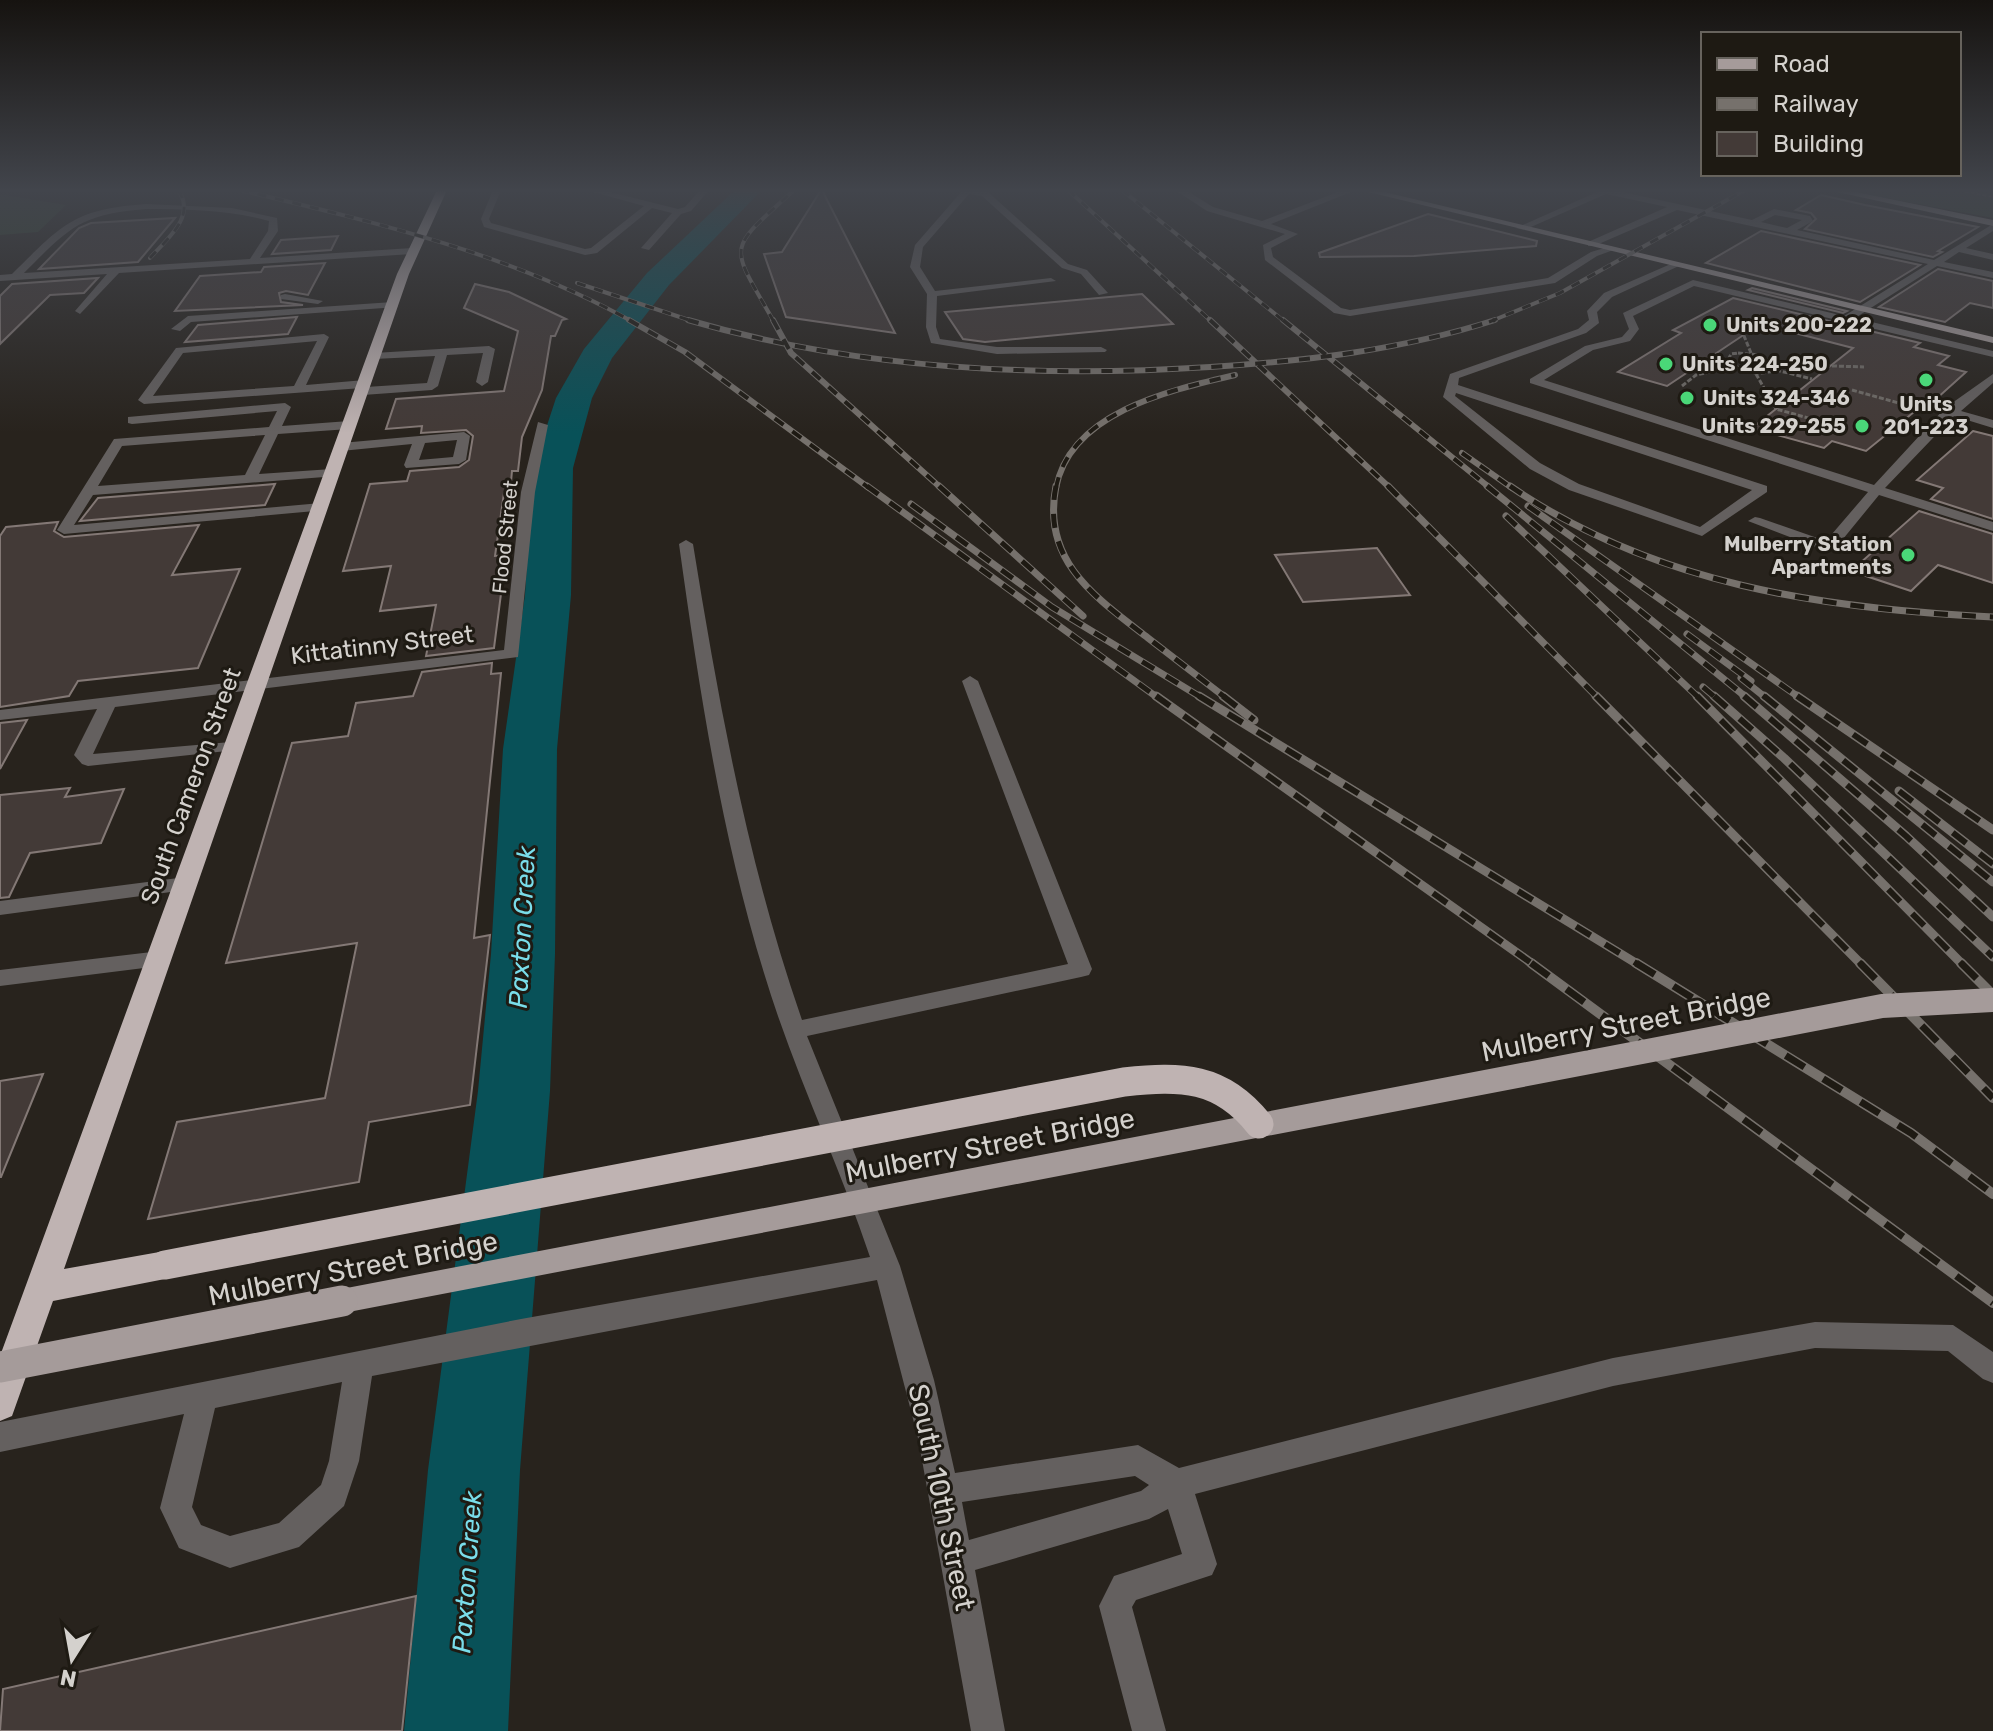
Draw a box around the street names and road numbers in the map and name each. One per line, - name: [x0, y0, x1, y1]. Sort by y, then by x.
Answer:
- street label: Flood Street: [487, 479, 523, 595]
- street label: Kittatinny Street: [289, 620, 475, 670]
- street label: South Cameron Street: [135, 664, 247, 908]
- street label: Mulberry Street Bridge: [1479, 980, 1774, 1069]
- street label: Mulberry Street Bridge: [843, 1101, 1138, 1190]
- street label: Mulberry Street Bridge: [206, 1224, 501, 1313]
- street label: South 10th Street: [901, 1381, 982, 1613]

